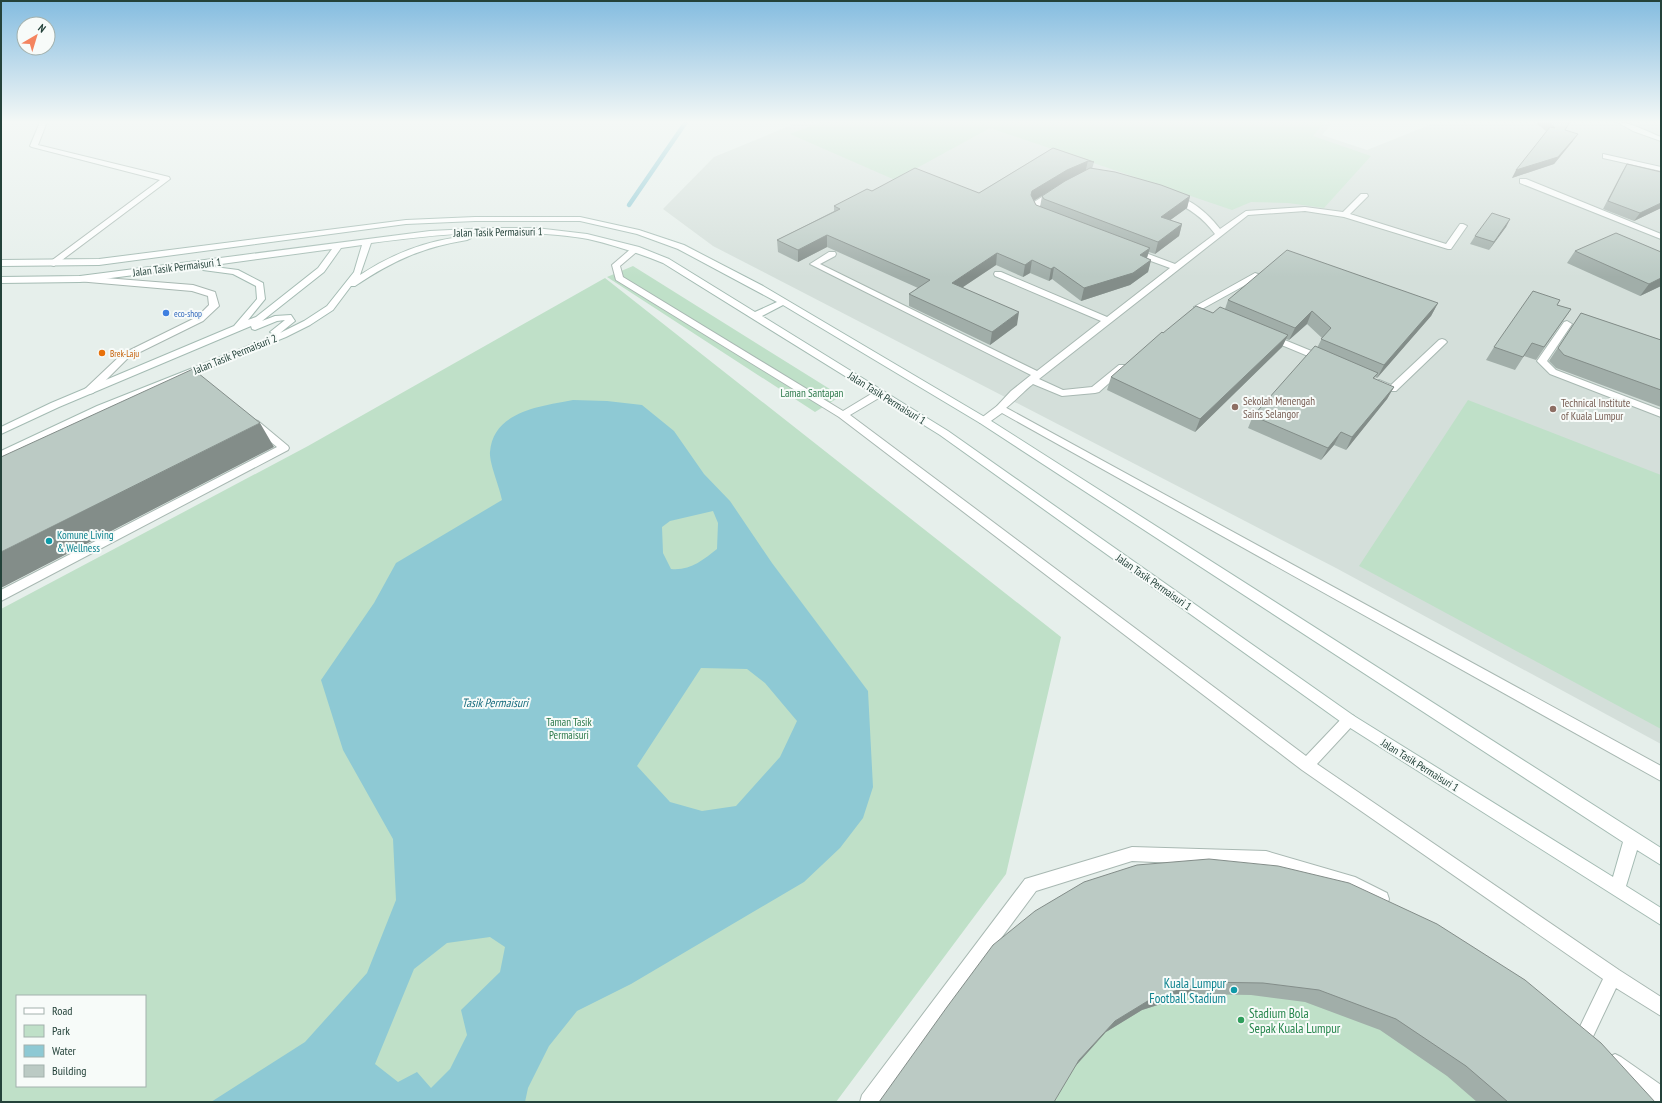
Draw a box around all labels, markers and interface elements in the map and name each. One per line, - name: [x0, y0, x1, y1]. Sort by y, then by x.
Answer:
- north arrow: [16, 16, 56, 56]
- text: N: [36, 21, 49, 35]
- street label: Jalan Tasik Permaisuri 1: [452, 224, 543, 240]
- street label: Jalan Tasik Permaisuri 1: [131, 255, 222, 279]
- marker: eco-shop: [161, 308, 171, 318]
- place label: eco-shop: [174, 308, 202, 319]
- street label: Jalan Tasik Permaisuri 2: [190, 331, 279, 378]
- marker: Brek-Laju: [97, 348, 107, 358]
- place label: Brek-Laju: [110, 348, 139, 360]
- street label: Jalan Tasik Permaisuri 1: [845, 368, 928, 428]
- park label: Laman Santapan: [781, 386, 844, 400]
- place label: Sekolah Menengah Sains Selangor: [1243, 394, 1315, 421]
- place label: Technical Institute of Kuala Lumpur: [1561, 396, 1631, 423]
- marker: Sekolah Menengah Sains Selangor: [1230, 402, 1240, 412]
- marker: Technical Institute of Kuala Lumpur: [1548, 404, 1558, 414]
- place label: Komune Living & Wellness: [57, 528, 114, 555]
- marker: Komune Living & Wellness: [44, 536, 54, 546]
- street label: Jalan Tasik Permaisuri 1: [1113, 550, 1195, 613]
- water label: Tasik Permaisuri: [462, 695, 530, 710]
- park label: Taman Tasik Permaisuri: [546, 715, 593, 742]
- street label: Jalan Tasik Permaisuri 1: [1378, 735, 1461, 795]
- place label: Kuala Lumpur Football Stadium: [1149, 975, 1226, 1007]
- marker: Kuala Lumpur Football Stadium: [1229, 985, 1239, 995]
- legend: [16, 995, 146, 1087]
- text: Road: [52, 1003, 72, 1018]
- place label: Stadium Bola Sepak Kuala Lumpur: [1249, 1005, 1341, 1037]
- marker: Stadium Bola Sepak Kuala Lumpur: [1236, 1015, 1246, 1025]
- text: Park: [52, 1023, 70, 1038]
- text: Water: [52, 1043, 77, 1058]
- text: Building: [52, 1063, 87, 1078]

